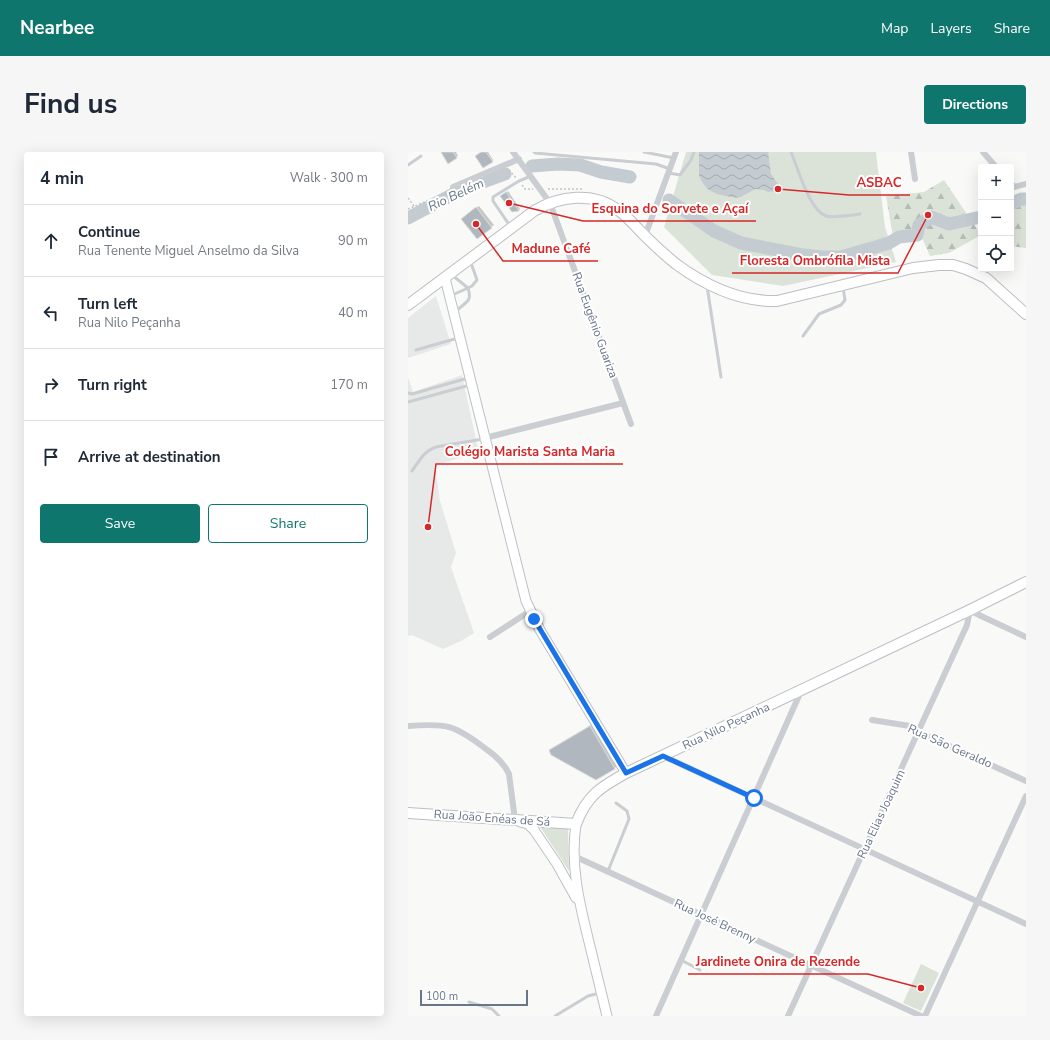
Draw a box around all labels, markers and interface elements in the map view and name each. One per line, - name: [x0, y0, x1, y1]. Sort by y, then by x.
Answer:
- text: Nearbee: [20, 15, 94, 41]
- text: Map: [881, 19, 908, 38]
- text: Layers: [930, 19, 972, 38]
- text: Share: [994, 19, 1030, 38]
- text: Find us: [24, 85, 118, 123]
- button: Directions: [924, 85, 1026, 124]
- map controls: [978, 164, 1014, 272]
- button: +: [978, 164, 1014, 200]
- text: 4 min: [40, 167, 84, 190]
- text: Walk · 300 m: [290, 169, 368, 187]
- callout: ASBAC: [849, 170, 910, 195]
- water label: Rio Belém: [425, 174, 487, 216]
- text: ASBAC: [857, 174, 902, 192]
- callout: Esquina do Sorvete e Açaí: [583, 196, 756, 221]
- text: Esquina do Sorvete e Açaí: [592, 200, 750, 218]
- button: −: [978, 200, 1014, 236]
- text: Continue: [78, 222, 140, 242]
- icon: ahead: [40, 230, 62, 252]
- text: 90 m: [338, 232, 368, 250]
- callout: Madune Café: [503, 236, 598, 261]
- button: locate: [978, 236, 1014, 272]
- text: Madune Café: [511, 240, 591, 258]
- text: Rua Tenente Miguel Anselmo da Silva: [78, 242, 299, 260]
- callout: Floresta Ombrófila Mista: [732, 248, 898, 273]
- text: Floresta Ombrófila Mista: [740, 252, 890, 270]
- street label: Rua Eugênio Guariza: [568, 270, 622, 380]
- text: Turn left: [78, 294, 137, 314]
- icon: left: [40, 302, 62, 324]
- text: 40 m: [338, 304, 368, 322]
- text: Rua Nilo Peçanha: [78, 314, 181, 332]
- icon: right: [40, 374, 62, 396]
- text: Turn right: [78, 375, 147, 395]
- text: 170 m: [330, 376, 368, 394]
- callout: Colégio Marista Santa Maria: [436, 439, 623, 464]
- text: Colégio Marista Santa Maria: [445, 443, 615, 461]
- icon: arrive: [40, 446, 62, 468]
- text: Arrive at destination: [78, 447, 221, 467]
- button: Save: [40, 504, 200, 543]
- button: Share: [208, 504, 368, 543]
- route end: [525, 610, 543, 628]
- street label: Rua Nilo Peçanha: [680, 699, 772, 753]
- street label: Rua São Geraldo: [905, 720, 995, 772]
- street label: Rua Elias Joaquim: [853, 767, 909, 861]
- route start: [745, 789, 763, 807]
- street label: Rua João Enéas de Sá: [433, 806, 551, 830]
- street label: Rua José Brenny: [672, 895, 759, 947]
- callout: Jardinete Onira de Rezende: [688, 949, 868, 974]
- text: Jardinete Onira de Rezende: [695, 953, 860, 971]
- scale bar: [420, 988, 528, 1007]
- text: 100 m: [426, 989, 458, 1004]

